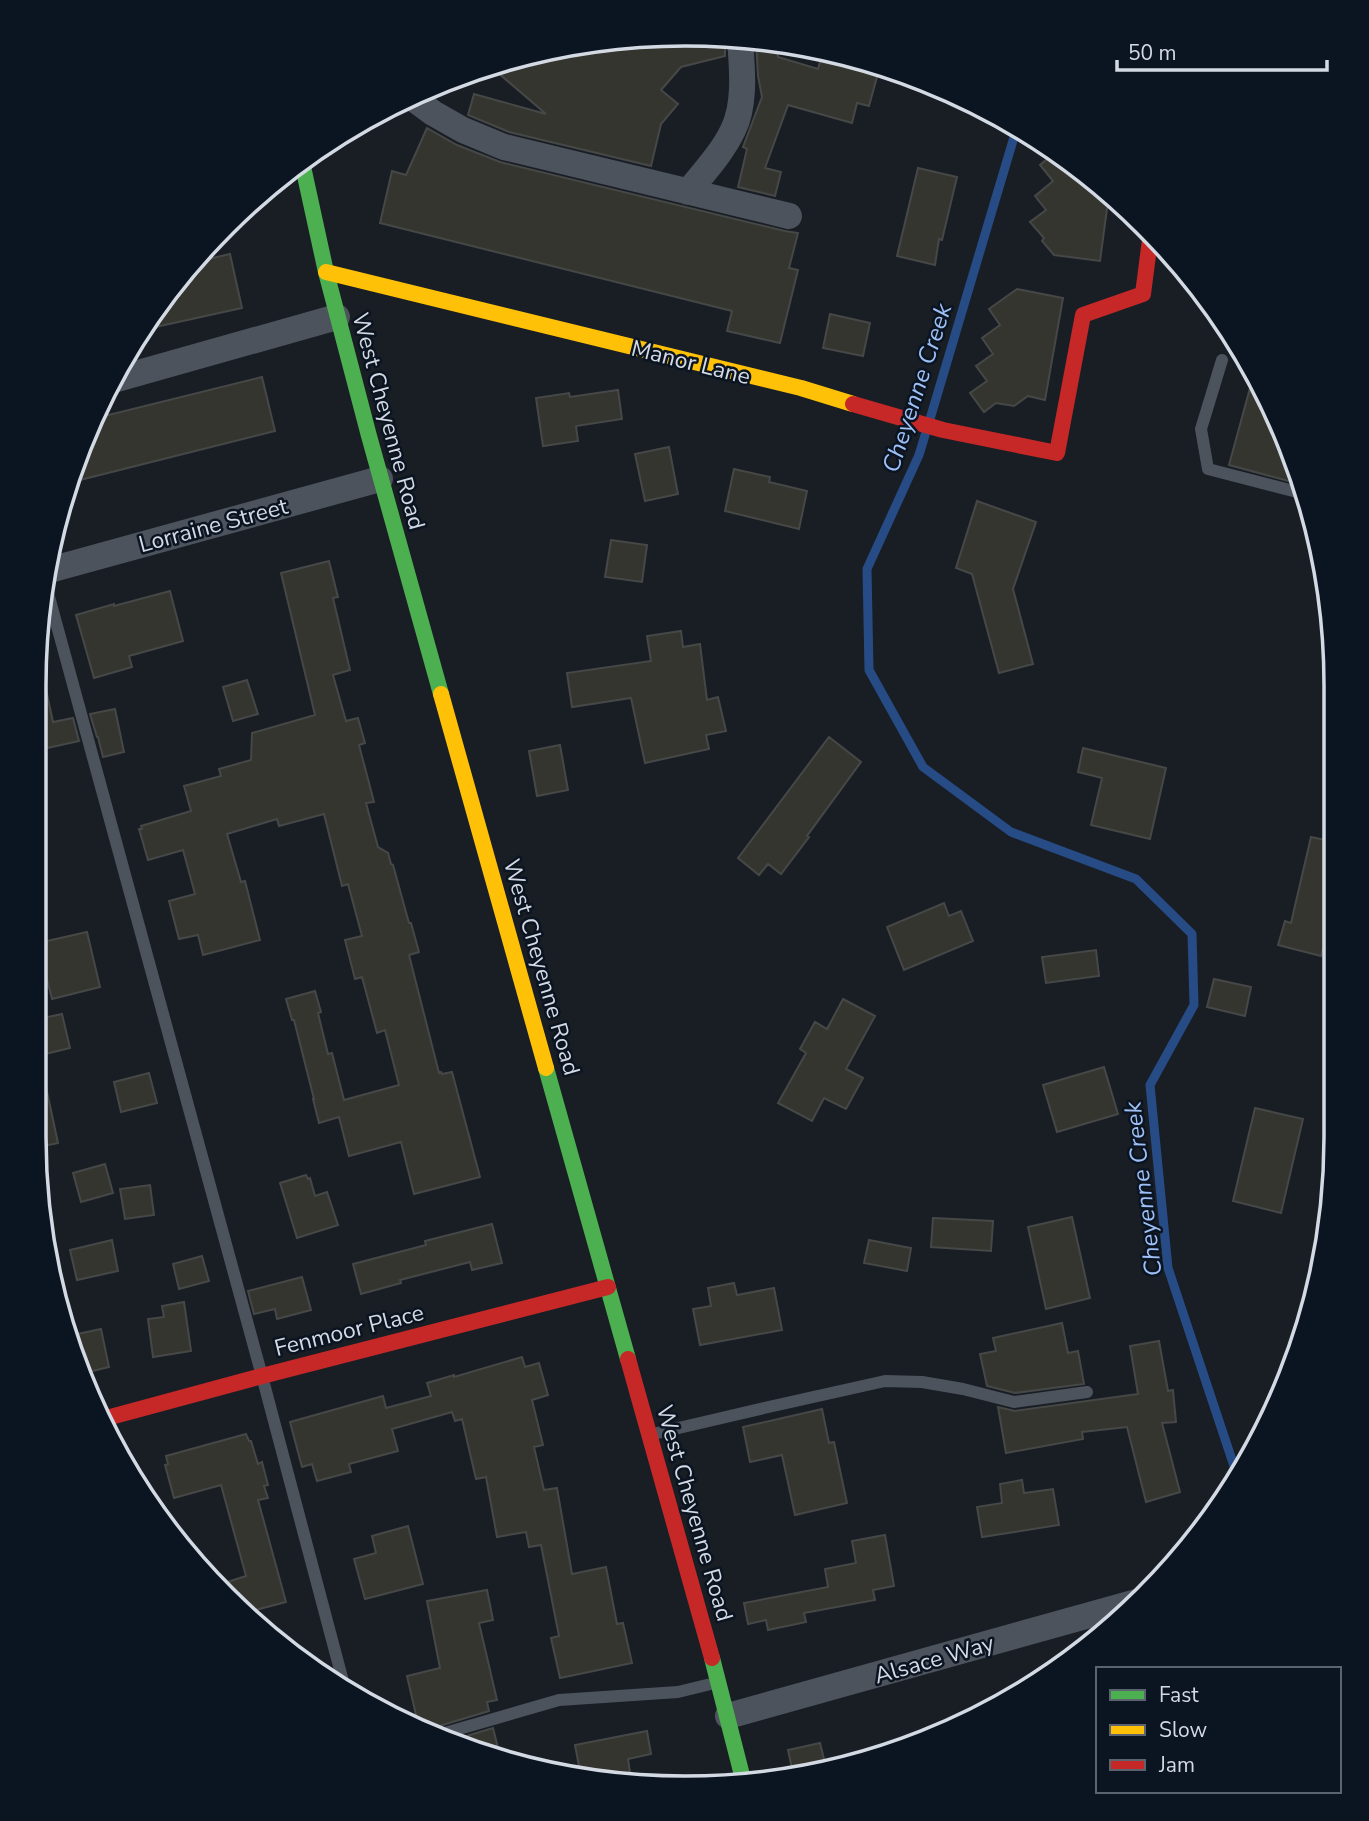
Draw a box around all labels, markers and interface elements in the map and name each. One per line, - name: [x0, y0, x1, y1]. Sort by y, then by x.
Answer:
- scale bar: [1117, 28, 1327, 72]
- text: 50 m: [1128, 39, 1177, 67]
- water label: Cheyenne Creek: [875, 299, 960, 476]
- street label: West Cheyenne Road: [345, 309, 432, 533]
- street label: Manor Lane: [628, 333, 754, 392]
- street label: Lorraine Street: [135, 490, 292, 560]
- street label: West Cheyenne Road: [496, 855, 587, 1079]
- water label: Cheyenne Creek: [1116, 1099, 1170, 1278]
- street label: Fenmoor Place: [271, 1297, 427, 1364]
- street label: West Cheyenne Road: [649, 1401, 740, 1625]
- street label: Alsace Way: [871, 1628, 998, 1691]
- legend: [1096, 1667, 1341, 1793]
- text: Fast: [1159, 1681, 1199, 1709]
- text: Slow: [1159, 1716, 1208, 1744]
- text: Jam: [1158, 1751, 1195, 1779]

